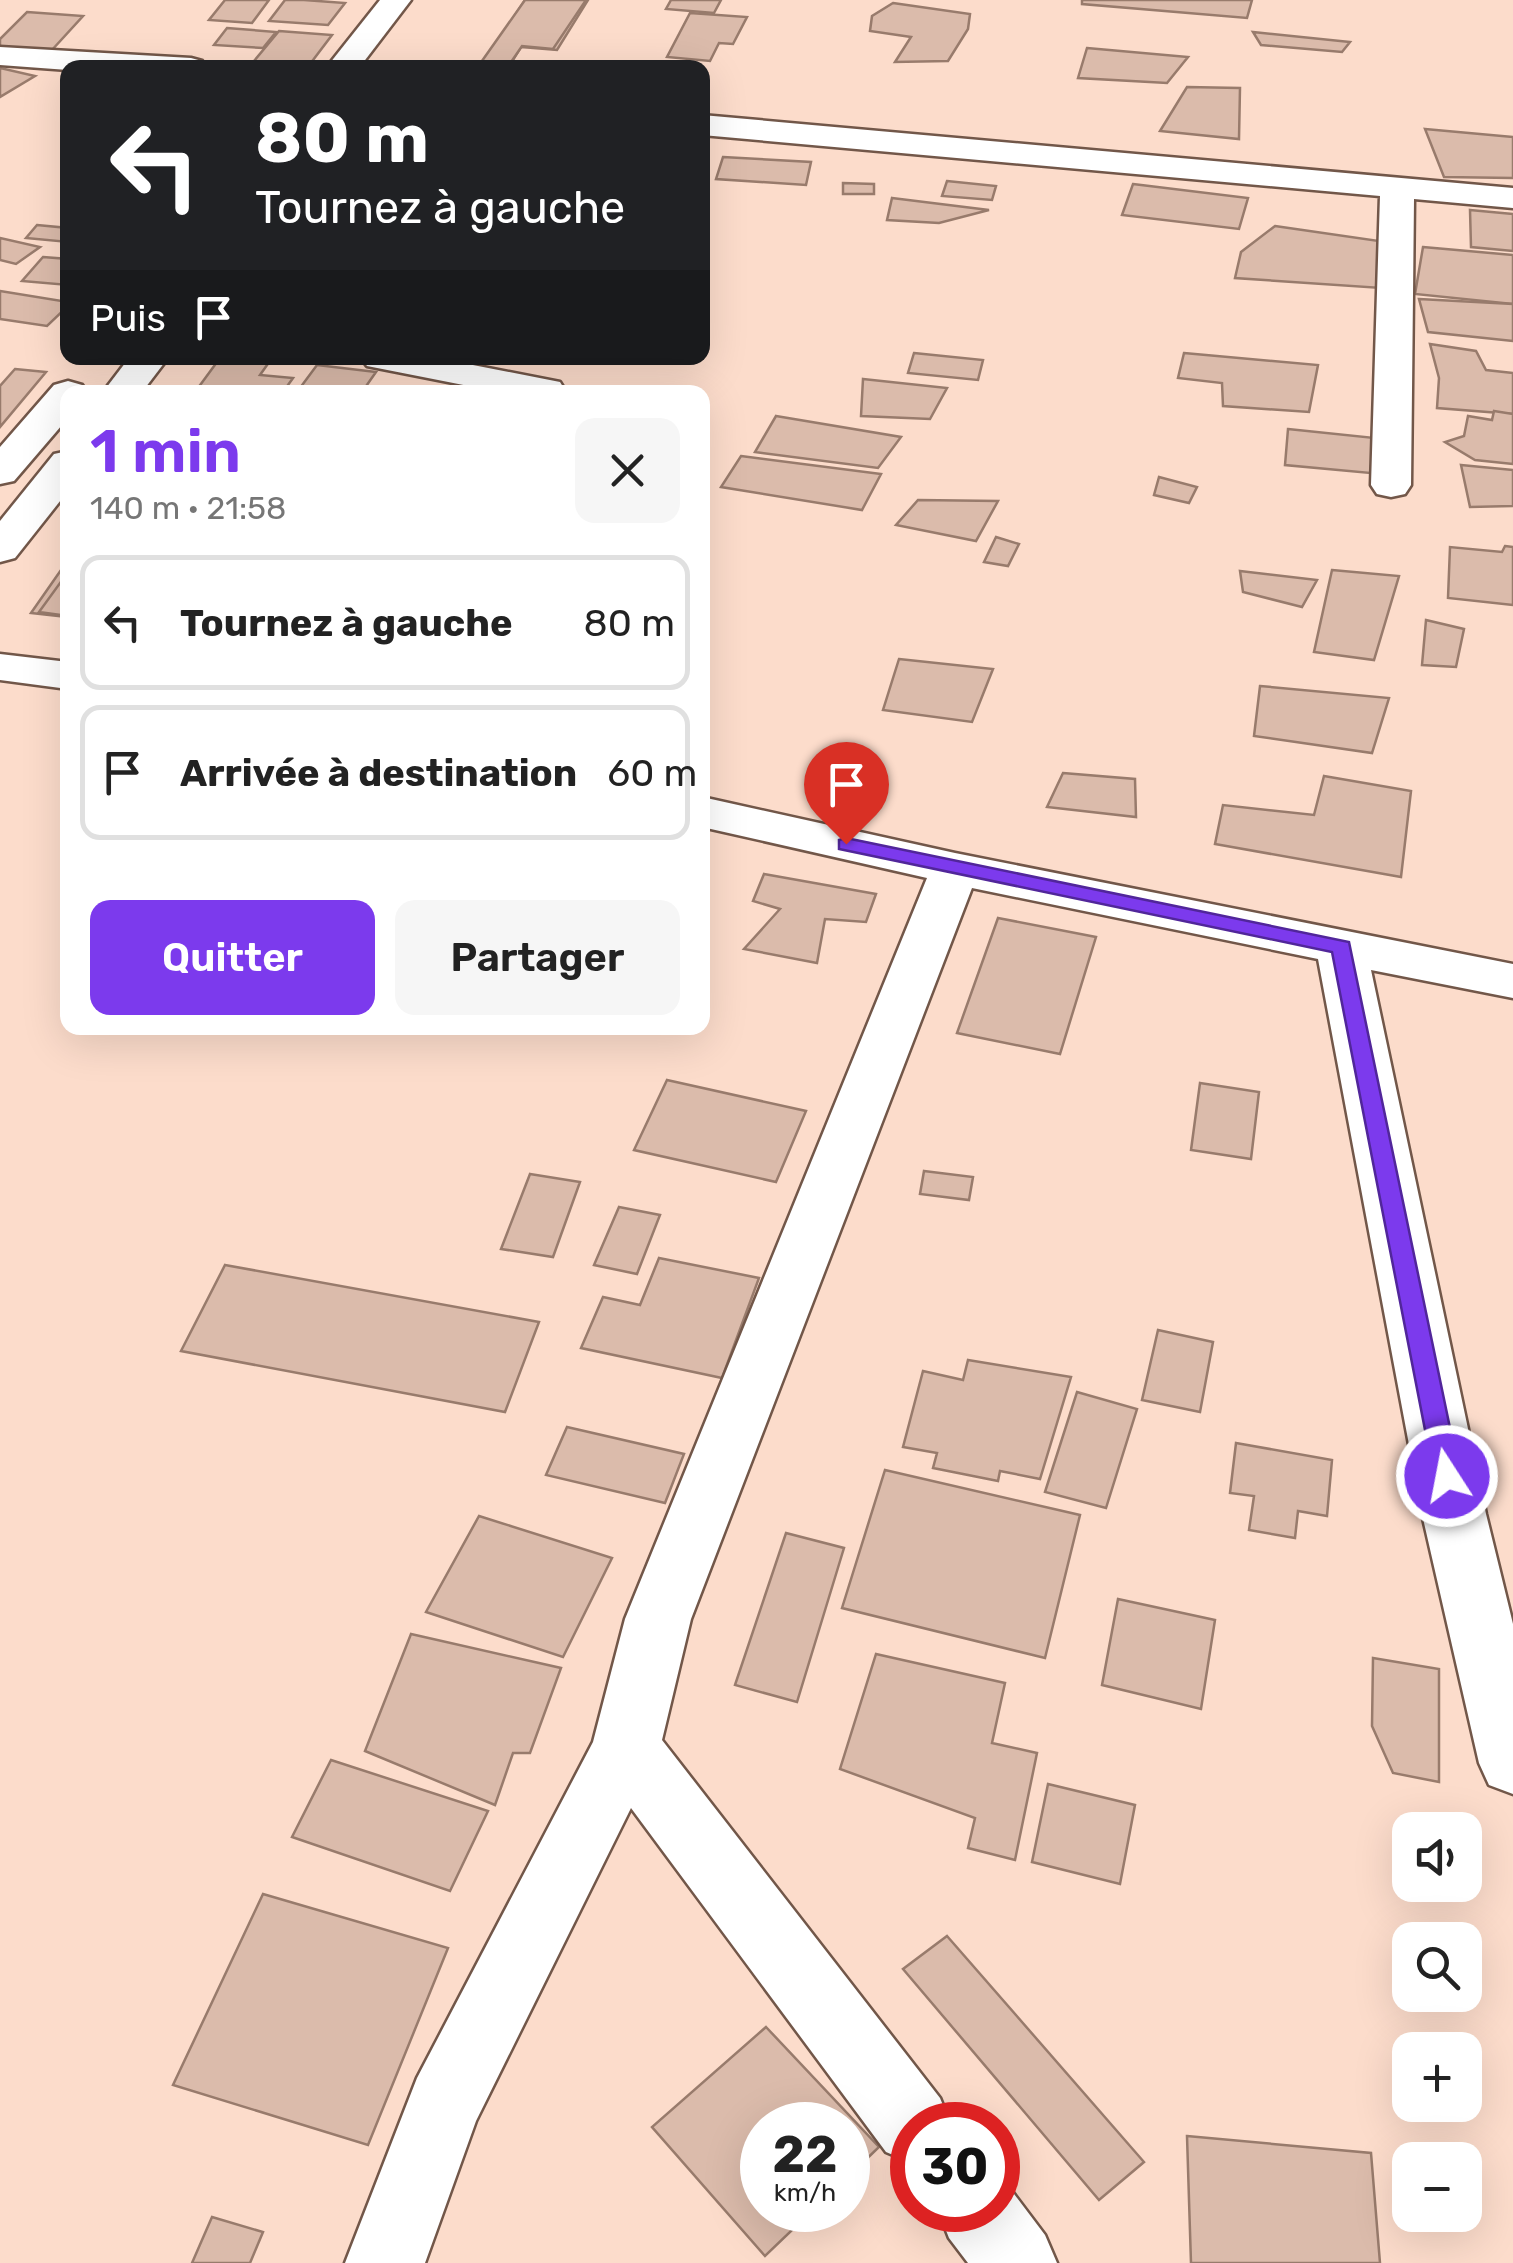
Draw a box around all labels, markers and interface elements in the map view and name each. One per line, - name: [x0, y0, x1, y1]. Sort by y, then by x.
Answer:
- text: 80 m: [255, 97, 429, 180]
- icon: left: [90, 100, 220, 230]
- text: Tournez à gauche: [255, 181, 625, 234]
- icon: arrive: [186, 290, 241, 345]
- text: Puis: [90, 295, 166, 341]
- text: 1 min: [90, 416, 241, 487]
- button: close: [575, 418, 680, 523]
- text: 140 m · 21:58: [90, 489, 286, 527]
- icon: left: [95, 595, 150, 650]
- text: Tournez à gauche: [180, 600, 513, 646]
- text: 80 m: [584, 600, 675, 646]
- pin: [804, 742, 889, 845]
- icon: arrive: [95, 745, 150, 800]
- text: Arrivée à destination: [180, 750, 577, 796]
- text: 60 m: [607, 750, 697, 796]
- icon: arrive: [819, 757, 874, 812]
- button: Quitter: [90, 900, 375, 1015]
- button: Partager: [395, 900, 680, 1015]
- position arrow: [1395, 1424, 1499, 1528]
- map controls: [1392, 1812, 1482, 2232]
- button: sound: [1392, 1812, 1482, 1902]
- button: search: [1392, 1922, 1482, 2012]
- button: +: [1392, 2032, 1482, 2122]
- speed limit sign: 30: [890, 2102, 1020, 2232]
- text: 22: [773, 2125, 838, 2185]
- button: −: [1392, 2142, 1482, 2232]
- text: km/h: [774, 2178, 836, 2207]

